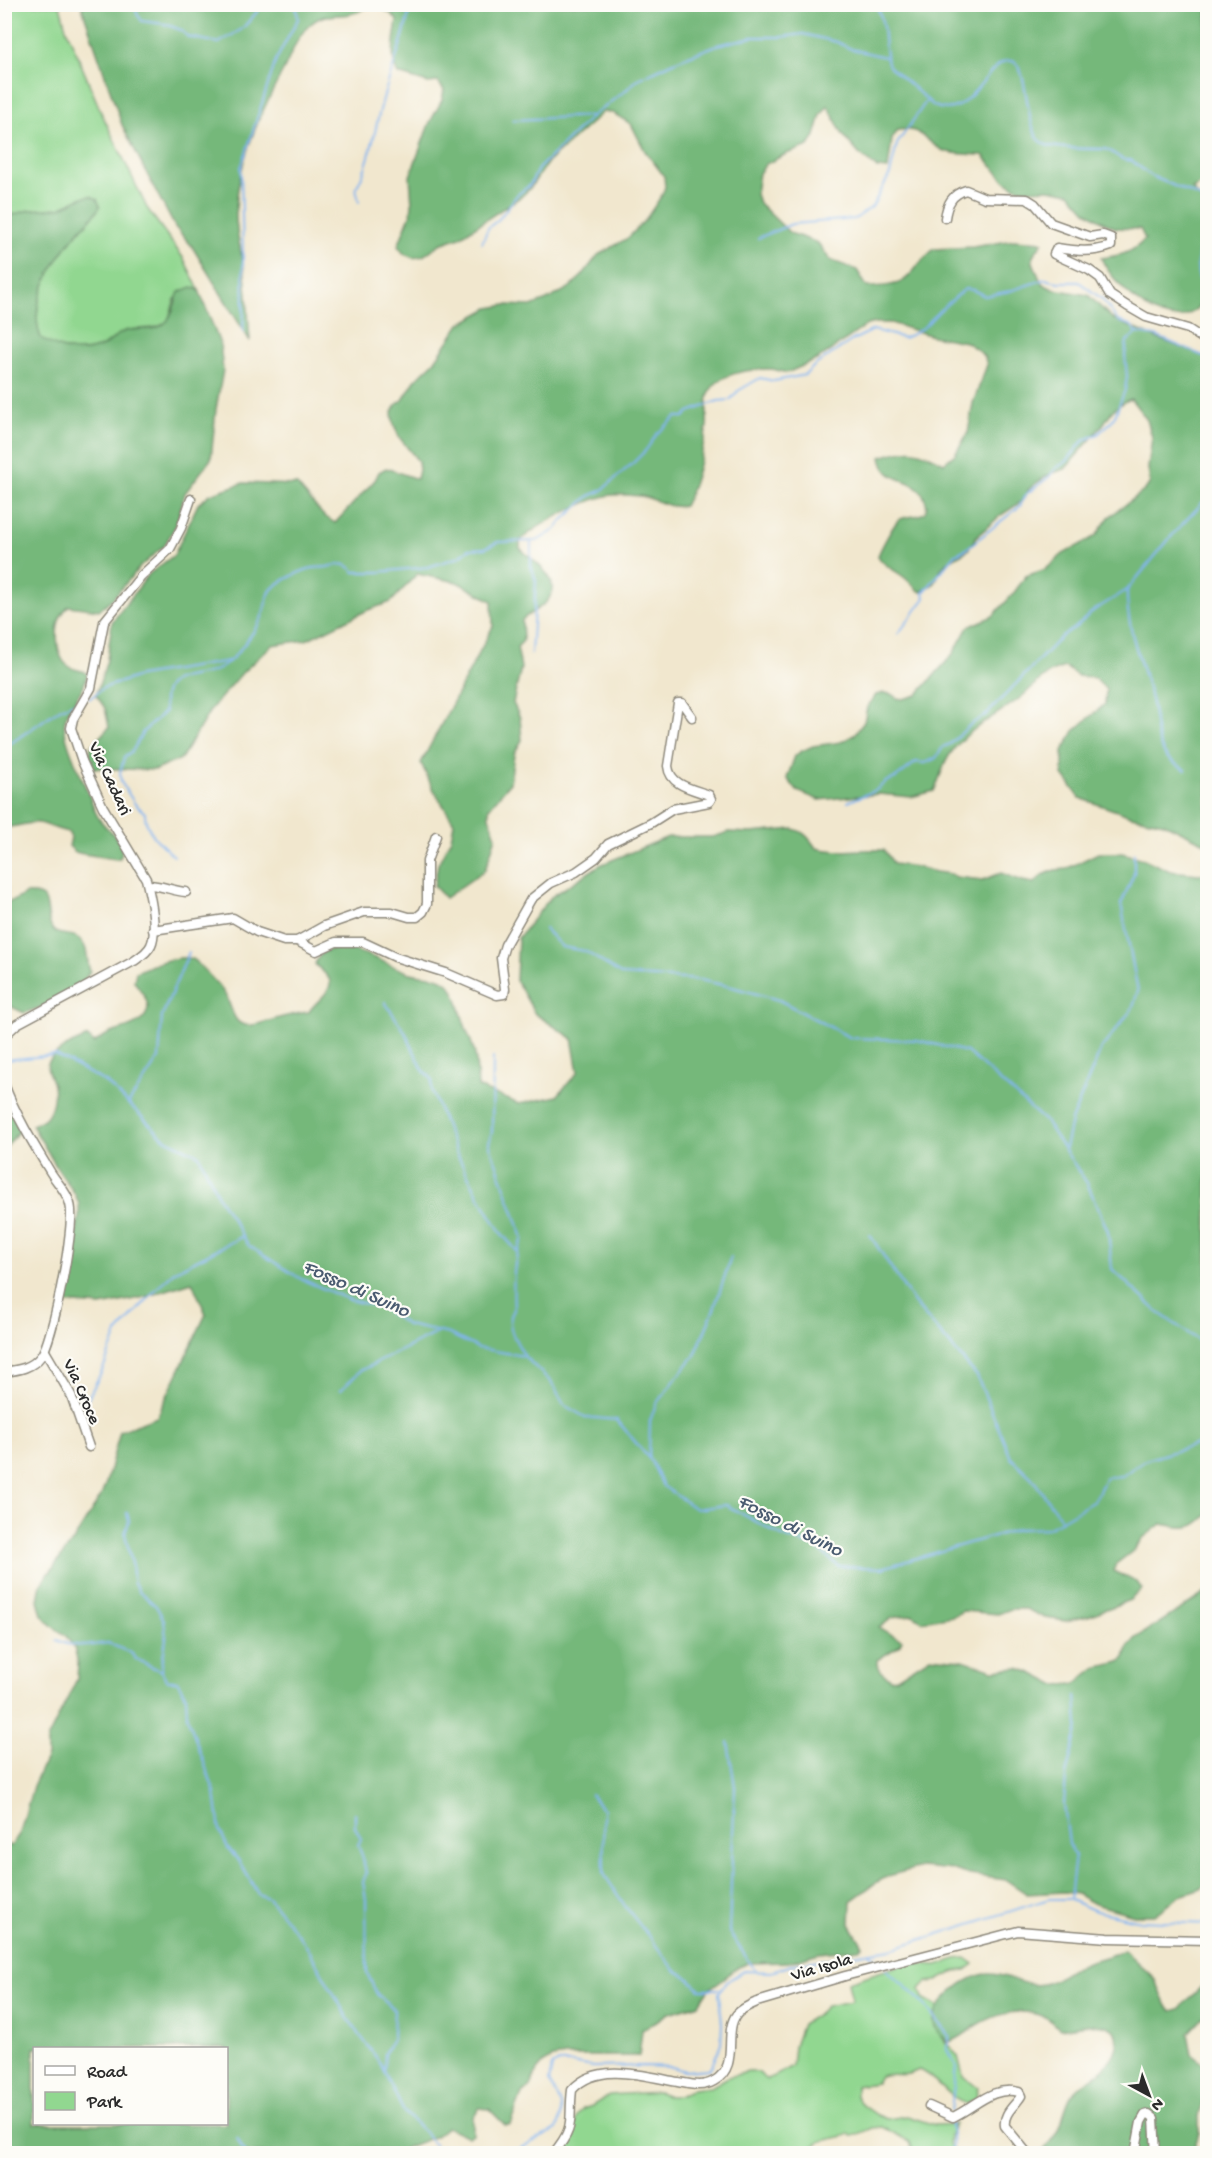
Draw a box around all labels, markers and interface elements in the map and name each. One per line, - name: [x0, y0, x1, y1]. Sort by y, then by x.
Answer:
- street label: Via Cadari: [82, 738, 135, 819]
- water label: Fosso di Suino: [299, 1256, 414, 1325]
- street label: Via Croce: [57, 1355, 105, 1428]
- water label: Fosso di Suino: [733, 1491, 847, 1564]
- street label: Via Isola: [788, 1949, 856, 1987]
- legend: [33, 2047, 228, 2125]
- text: Road: [87, 2063, 128, 2084]
- north arrow: [1119, 2065, 1179, 2125]
- text: Park: [86, 2093, 123, 2114]
- text: N: [1146, 2093, 1167, 2115]

